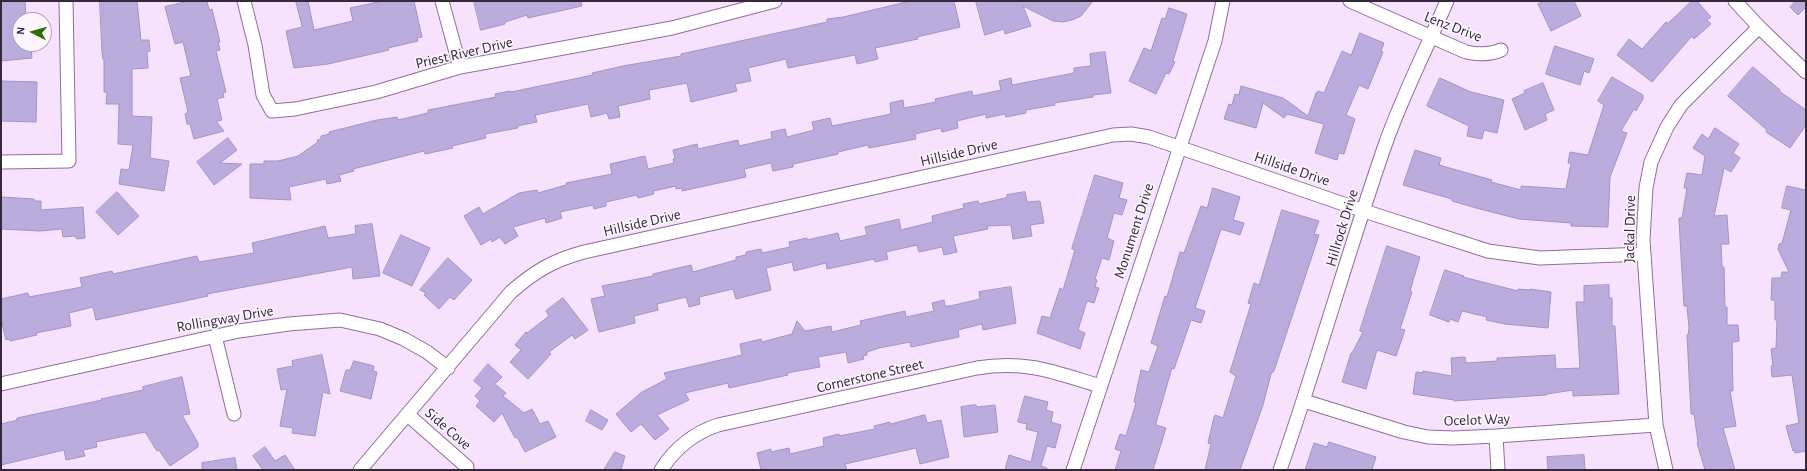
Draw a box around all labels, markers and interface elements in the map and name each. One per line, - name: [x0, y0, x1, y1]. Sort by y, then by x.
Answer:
- street label: Lenz Drive: [1422, 8, 1484, 46]
- north arrow: [12, 12, 52, 52]
- text: N: [15, 26, 26, 35]
- street label: Priest River Drive: [414, 33, 514, 73]
- street label: Hillside Drive: [919, 135, 999, 171]
- street label: Hillside Drive: [1252, 148, 1332, 190]
- street label: Monument Drive: [1110, 181, 1158, 281]
- street label: Hillrock Drive: [1322, 187, 1362, 269]
- street label: Jackal Drive: [1620, 195, 1640, 263]
- street label: Hillside Drive: [602, 205, 682, 241]
- street label: Rollingway Drive: [175, 302, 275, 336]
- street label: Cornerstone Street: [815, 355, 925, 397]
- street label: Side Cove: [421, 404, 475, 454]
- street label: Ocelot Way: [1444, 410, 1510, 430]

